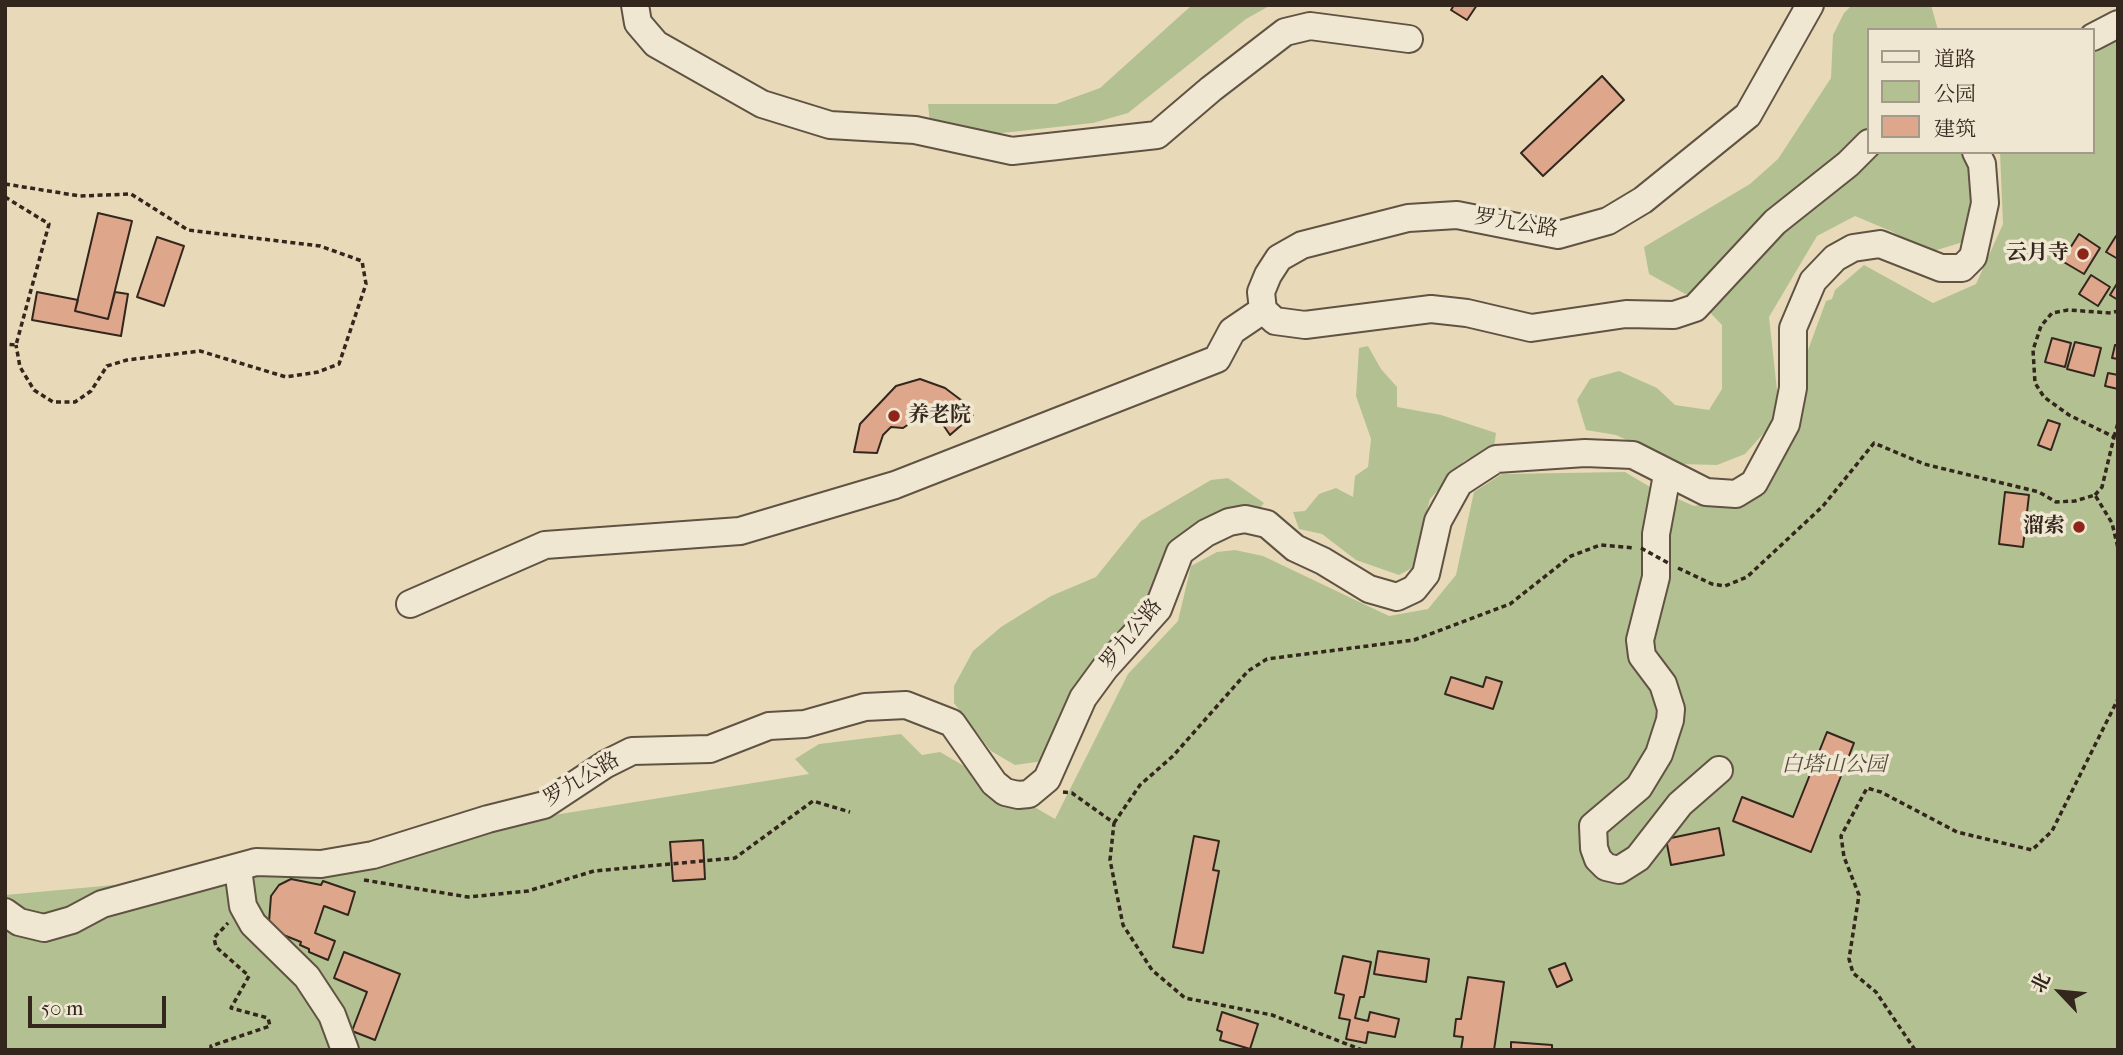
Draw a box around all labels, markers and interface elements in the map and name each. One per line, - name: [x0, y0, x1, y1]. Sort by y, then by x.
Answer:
- legend: [1868, 28, 2095, 154]
- text: 道路: [1934, 47, 1976, 71]
- text: 公园: [1934, 82, 1976, 106]
- text: 建筑: [1934, 117, 1976, 141]
- street label: 罗九公路: [1473, 205, 1559, 243]
- place label: 云月寺: [2006, 241, 2069, 267]
- marker: 云月寺: [2075, 246, 2091, 262]
- place label: 养老院: [908, 403, 971, 429]
- marker: 养老院: [886, 408, 902, 424]
- place label: 溜索: [2023, 514, 2065, 540]
- marker: 溜索: [2071, 519, 2087, 535]
- street label: 罗九公路: [1096, 594, 1168, 676]
- street label: 罗九公路: [540, 748, 624, 812]
- park label: 白塔山公园: [1782, 753, 1886, 779]
- north arrow: [2025, 957, 2095, 1027]
- text: 北: [2027, 969, 2055, 996]
- scale bar: [32, 982, 170, 1026]
- text: 50 m: [41, 996, 84, 1020]

